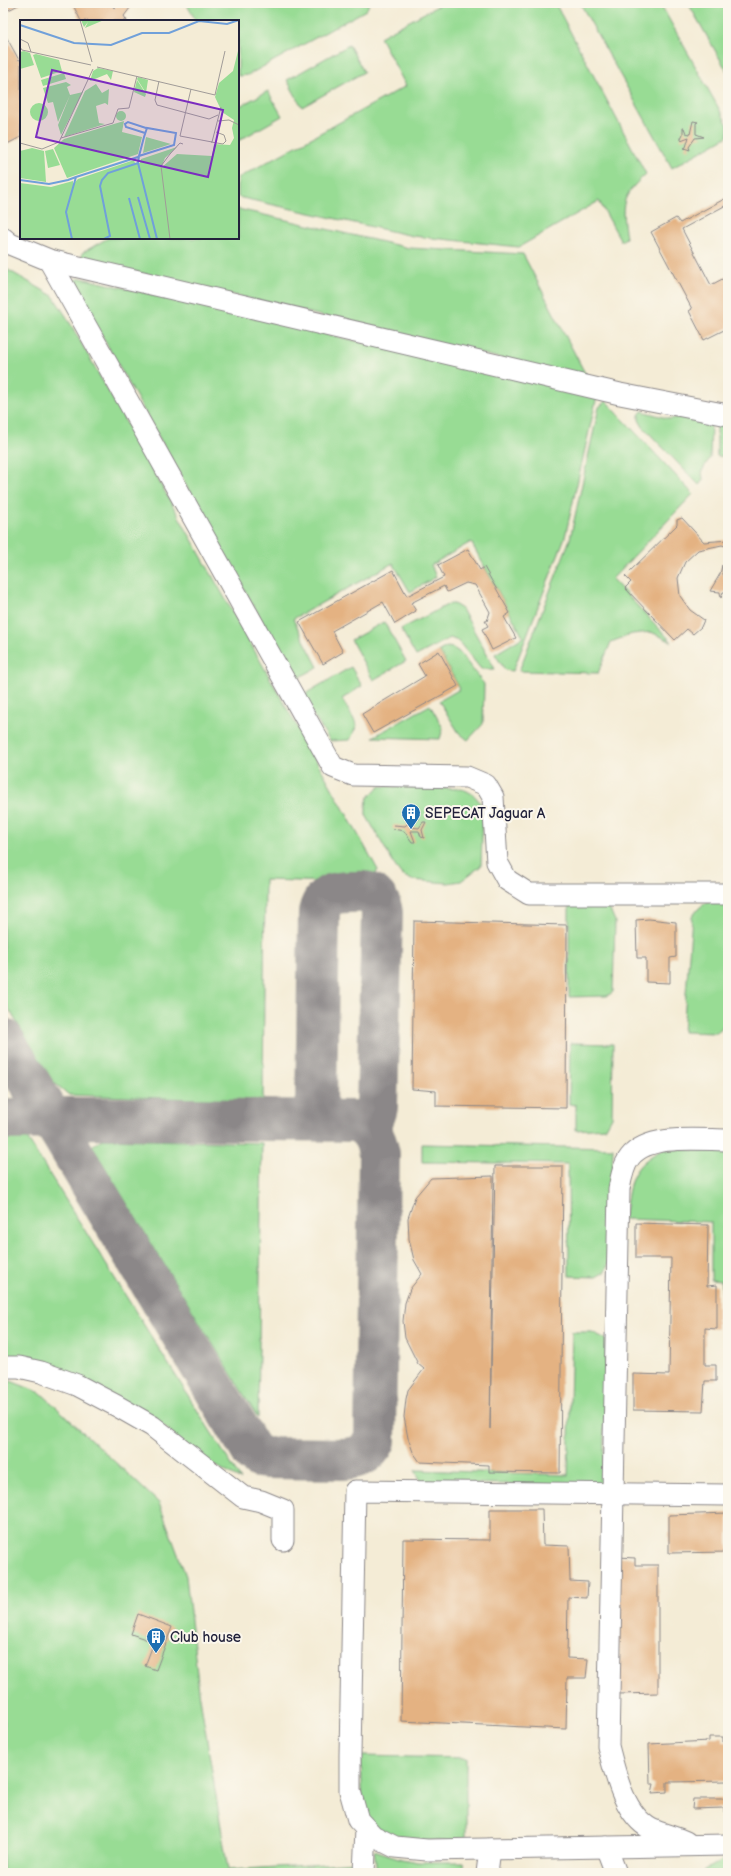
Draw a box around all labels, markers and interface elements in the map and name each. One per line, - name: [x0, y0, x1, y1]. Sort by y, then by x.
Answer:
- inset map: [20, 20, 239, 239]
- building icon: SEPECAT Jaguar A: [400, 802, 422, 830]
- place label: SEPECAT Jaguar A: [425, 805, 546, 822]
- building icon: Club house: [145, 1626, 167, 1654]
- place label: Club house: [170, 1629, 241, 1646]

